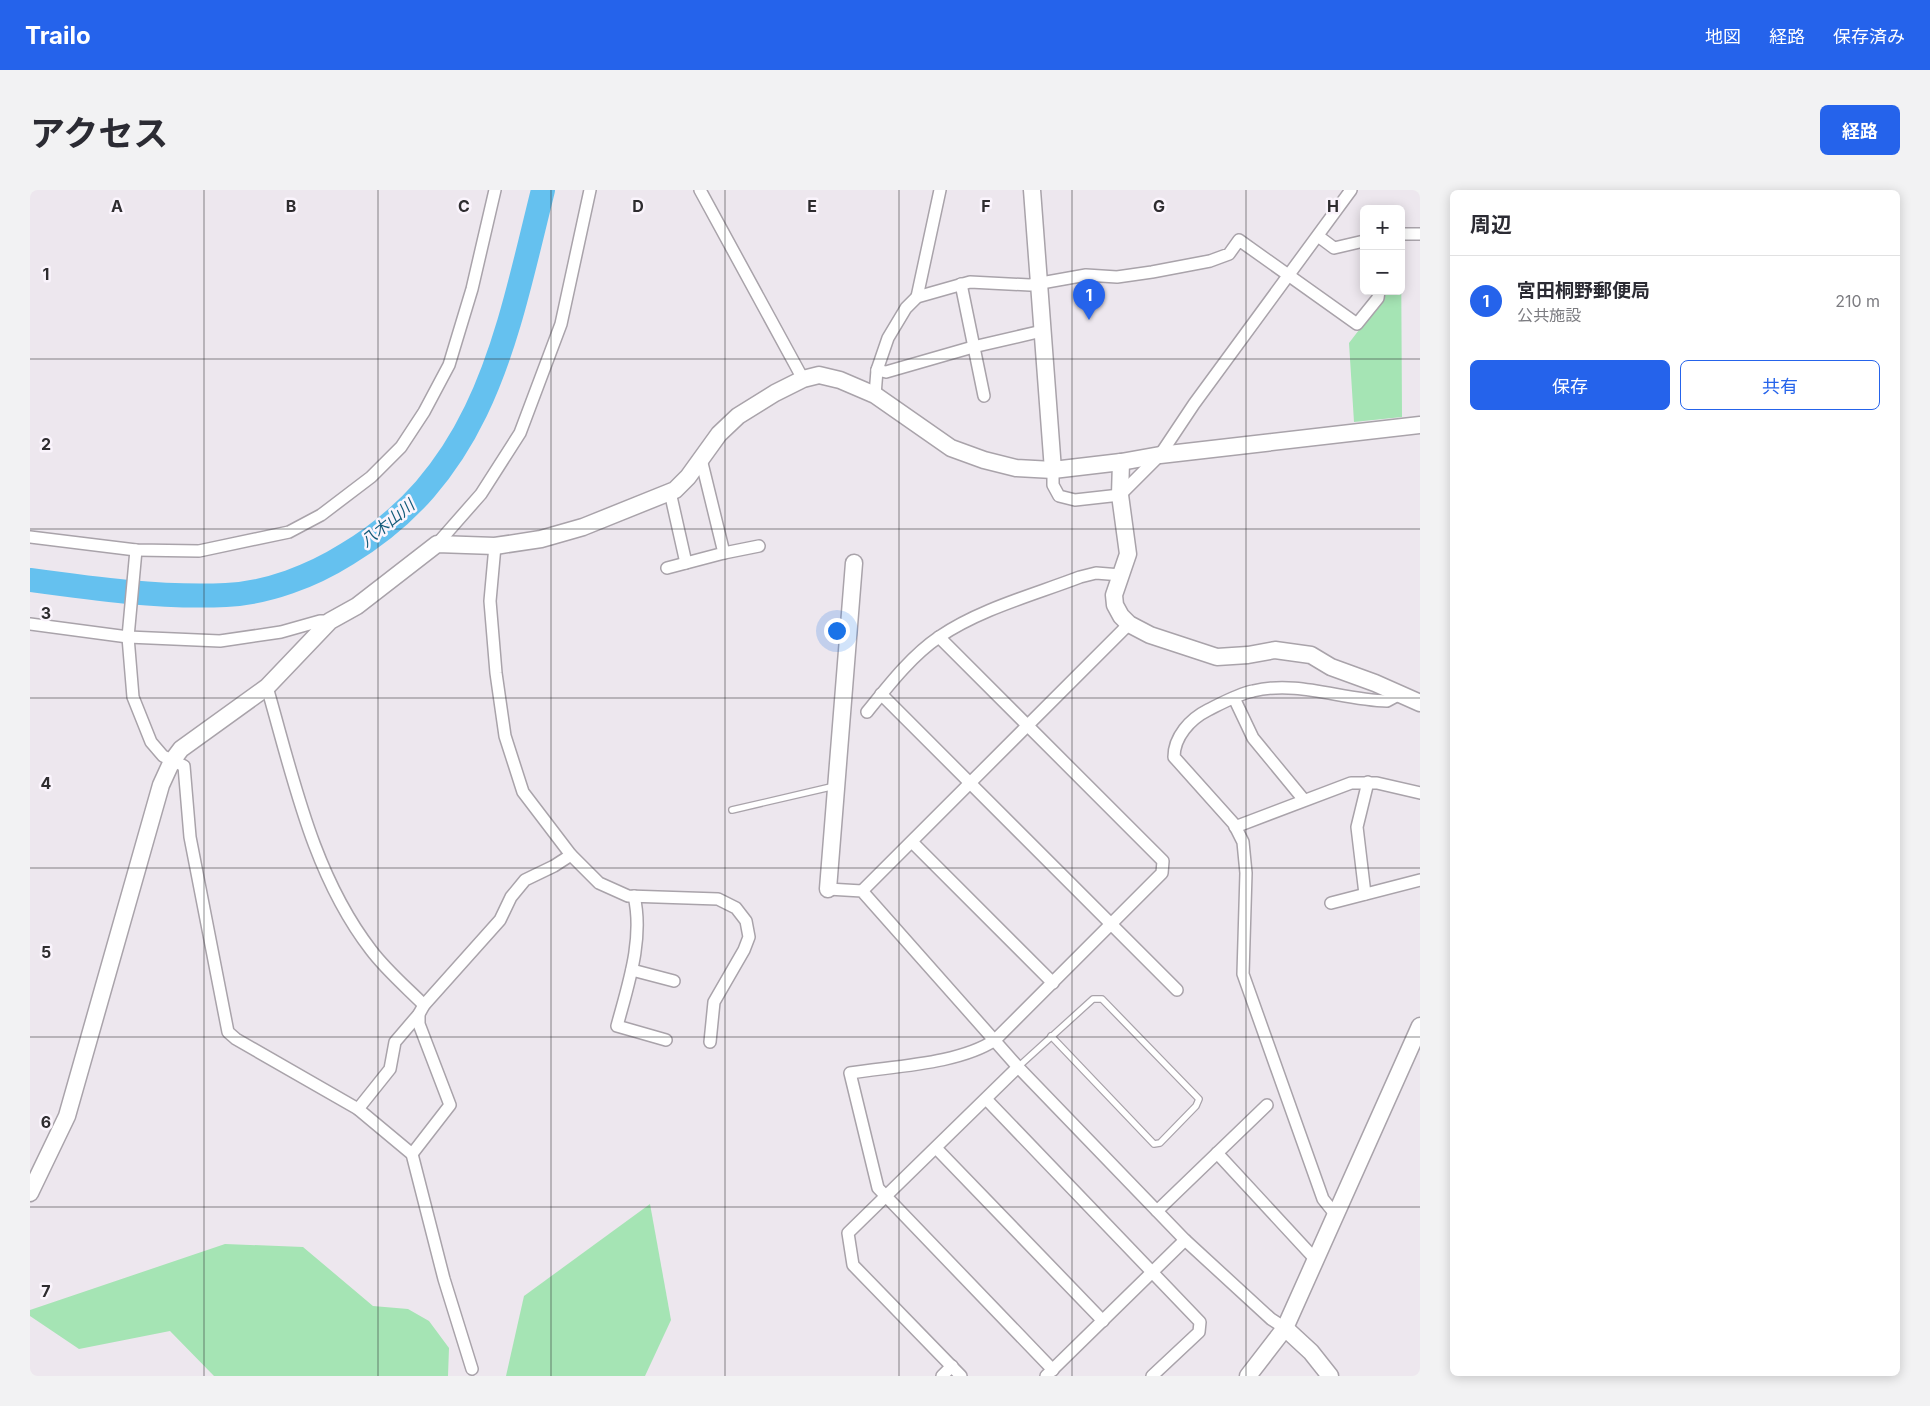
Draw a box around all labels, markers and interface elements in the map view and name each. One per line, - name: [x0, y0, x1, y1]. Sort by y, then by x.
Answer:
- text: Trailo: [25, 21, 91, 50]
- text: 地図: [1705, 26, 1741, 47]
- text: 経路: [1769, 26, 1805, 47]
- text: 保存済み: [1833, 26, 1905, 47]
- button: 経路: [1820, 105, 1900, 155]
- text: アクセス: [30, 112, 168, 154]
- text: A: [111, 196, 123, 216]
- text: B: [286, 196, 296, 216]
- text: C: [458, 196, 470, 216]
- text: D: [632, 196, 644, 216]
- text: E: [807, 196, 817, 216]
- text: F: [981, 196, 991, 216]
- text: G: [1153, 196, 1165, 216]
- text: H: [1327, 196, 1339, 216]
- map controls: [1360, 205, 1405, 295]
- button: +: [1360, 205, 1405, 250]
- text: 周辺: [1470, 212, 1512, 237]
- button: −: [1360, 250, 1405, 295]
- text: 1: [43, 264, 49, 284]
- pin: 1: [1073, 279, 1105, 320]
- text: 宮田桐野郵便局: [1517, 279, 1650, 302]
- text: 1: [1483, 291, 1489, 311]
- text: 210 m: [1835, 291, 1880, 311]
- text: 公共施設: [1517, 305, 1581, 325]
- button: 保存: [1470, 360, 1670, 410]
- button: 共有: [1680, 360, 1880, 410]
- text: 2: [41, 434, 51, 454]
- water label: 八木山川: [356, 494, 420, 551]
- text: 3: [41, 603, 51, 623]
- your location: [824, 618, 850, 644]
- text: 4: [41, 773, 52, 793]
- text: 5: [41, 942, 51, 962]
- text: 6: [41, 1112, 51, 1132]
- text: 7: [41, 1281, 51, 1301]

